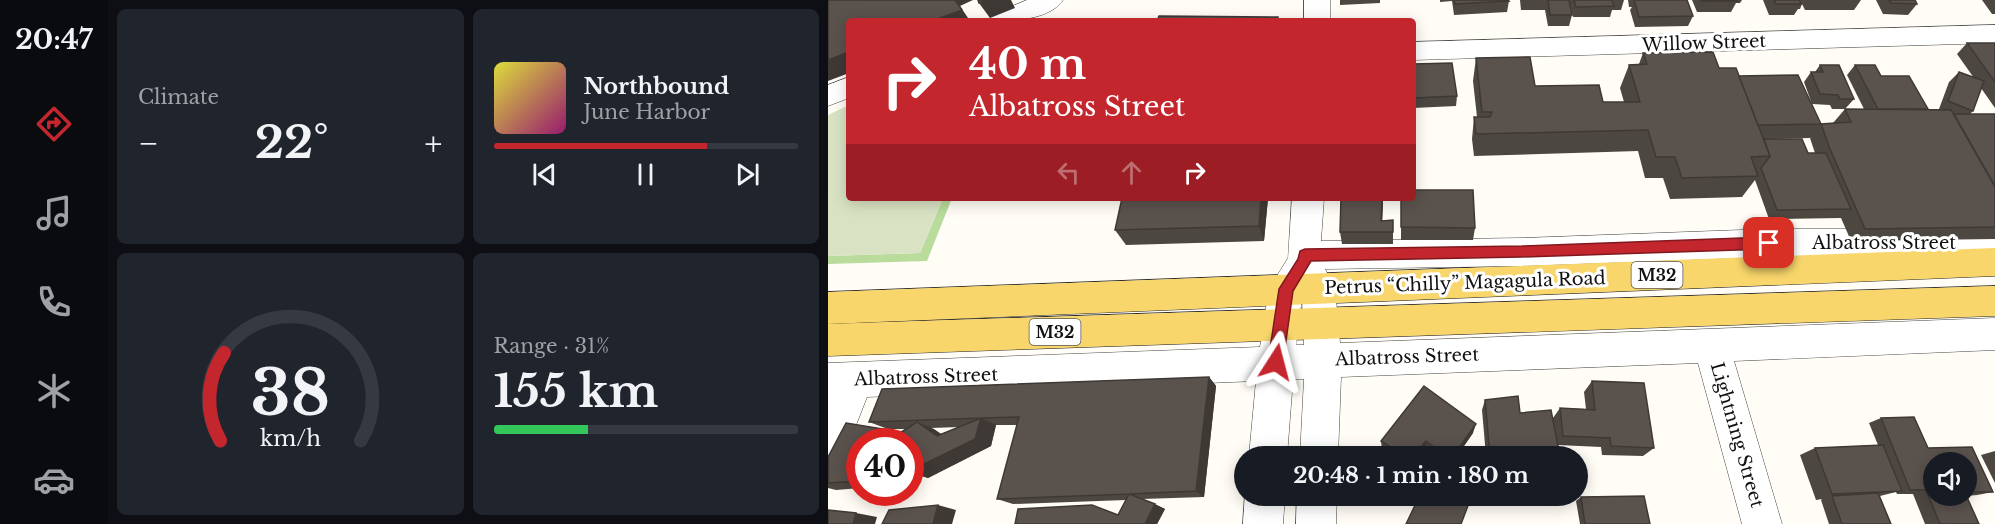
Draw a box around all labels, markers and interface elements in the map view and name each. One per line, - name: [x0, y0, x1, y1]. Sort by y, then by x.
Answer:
- text: 20:47: [15, 23, 93, 56]
- street label: Willow Street: [1640, 30, 1767, 56]
- text: 40 m: [969, 38, 1086, 90]
- icon: right: [870, 42, 948, 120]
- text: Northbound: [584, 73, 729, 100]
- text: Climate: [138, 85, 219, 109]
- text: Albatross Street: [969, 90, 1185, 123]
- text: June Harbor: [584, 100, 710, 124]
- icon: directions: [33, 103, 75, 145]
- text: 22°: [255, 114, 328, 170]
- text: −: [138, 123, 159, 164]
- text: +: [424, 123, 443, 164]
- icon: left: [1052, 156, 1085, 189]
- icon: ahead: [1115, 156, 1148, 189]
- icon: right: [1178, 156, 1211, 189]
- icon: previous: [528, 158, 561, 191]
- icon: pause: [629, 158, 662, 191]
- icon: next: [731, 158, 764, 191]
- icon: music: [33, 192, 75, 234]
- pin: [1743, 217, 1794, 268]
- icon: arrive: [1752, 226, 1785, 259]
- street label: Albatross Street: [1811, 232, 1956, 254]
- road number: M32: [1632, 262, 1682, 288]
- street label: Petrus “Chilly” Magagula Road: [1324, 267, 1606, 299]
- icon: phone: [33, 281, 75, 323]
- road number: M32: [1030, 319, 1080, 345]
- position arrow: [1244, 330, 1308, 394]
- text: Range · 31%: [494, 334, 609, 358]
- street label: Albatross Street: [1334, 343, 1480, 371]
- text: 38: [251, 354, 330, 432]
- street label: Lightning Street: [1706, 360, 1768, 510]
- text: 155 km: [494, 363, 658, 419]
- street label: Albatross Street: [853, 363, 999, 391]
- icon: climate: [33, 370, 75, 412]
- text: km/h: [260, 425, 321, 452]
- speed limit sign: 40: [846, 428, 924, 506]
- map controls: [1923, 452, 1977, 506]
- button: sound: [1923, 452, 1977, 506]
- icon: car: [33, 459, 75, 501]
- text: 20:48 · 1 min · 180 m: [1293, 462, 1529, 489]

